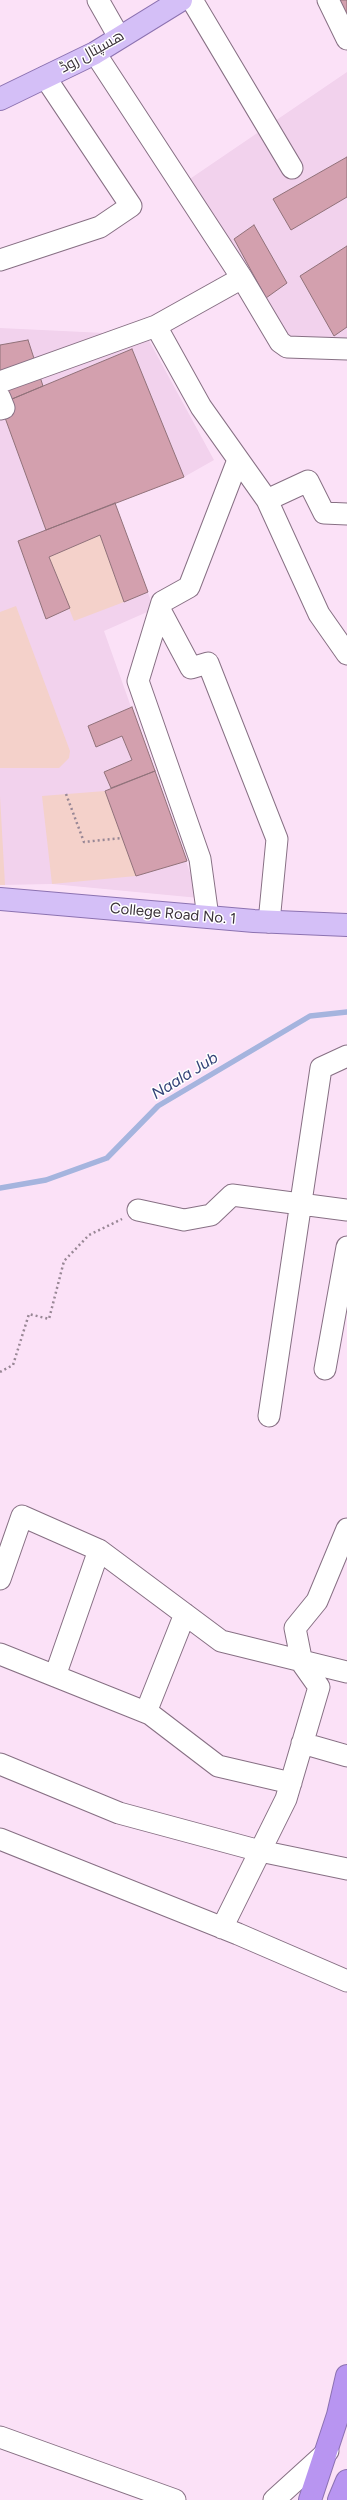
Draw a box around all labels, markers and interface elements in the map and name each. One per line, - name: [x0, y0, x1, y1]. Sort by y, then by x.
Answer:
- street label: ھسپتال روڈ: [57, 27, 127, 77]
- street label: College Road No. 1: [109, 900, 237, 928]
- water label: Naala Jub: [148, 1048, 222, 1104]

